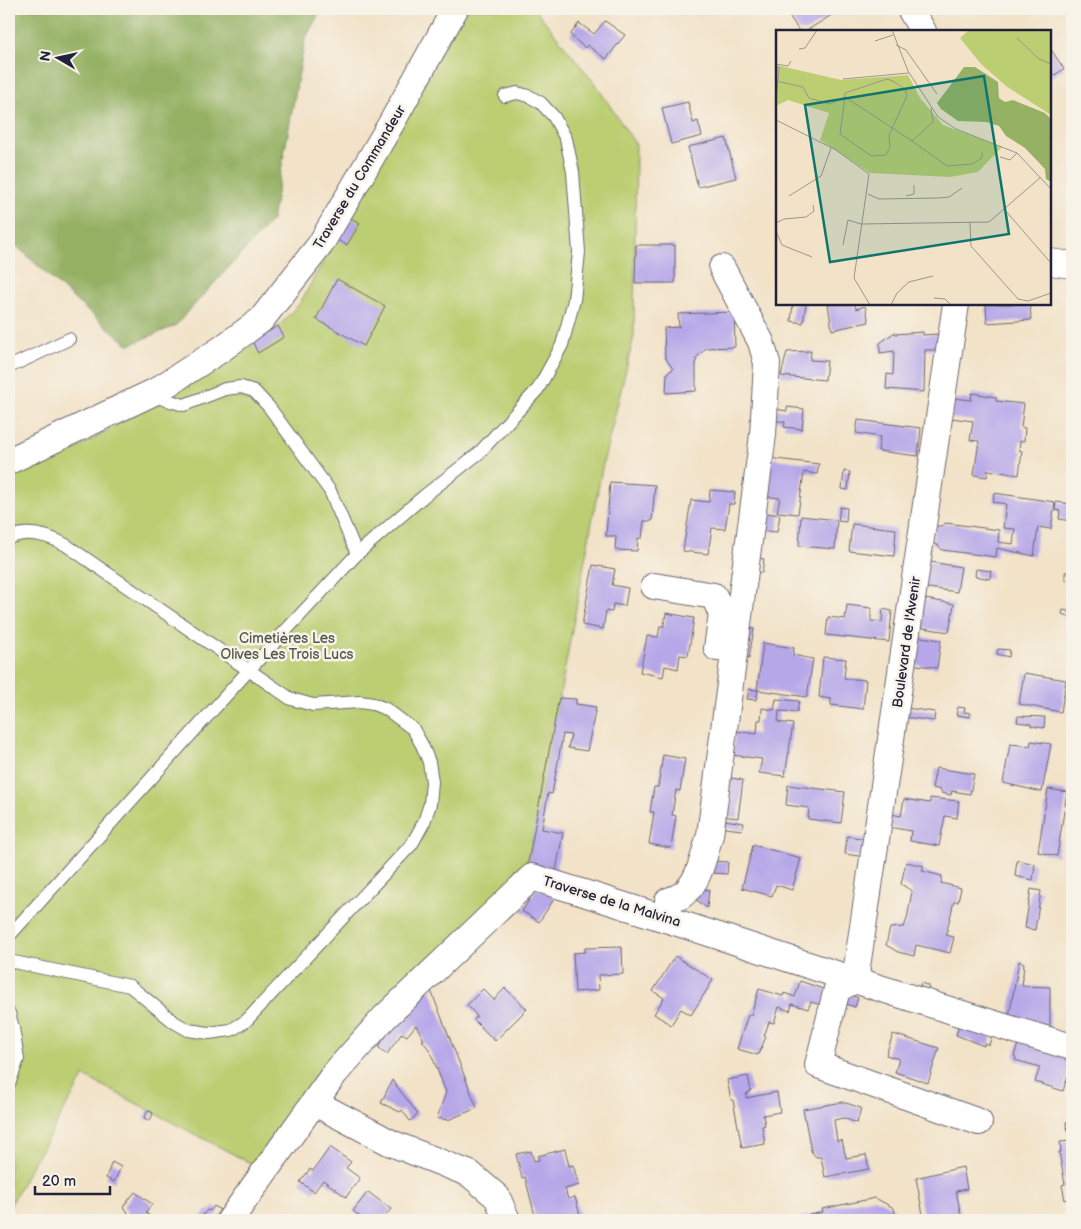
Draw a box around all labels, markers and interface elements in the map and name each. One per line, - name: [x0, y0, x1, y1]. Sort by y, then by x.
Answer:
- inset map: [776, 30, 1051, 305]
- north arrow: [32, 32, 82, 82]
- text: N: [36, 50, 55, 63]
- street label: Traverse du Commandeur: [310, 101, 410, 252]
- street label: Boulevard de l'Avenir: [889, 574, 924, 709]
- park label: Cimetières Les Olives Les Trois Lucs: [220, 630, 354, 663]
- street label: Traverse de la Malvina: [541, 872, 683, 931]
- scale bar: [35, 1164, 110, 1196]
- text: 20 m: [42, 1172, 76, 1191]

